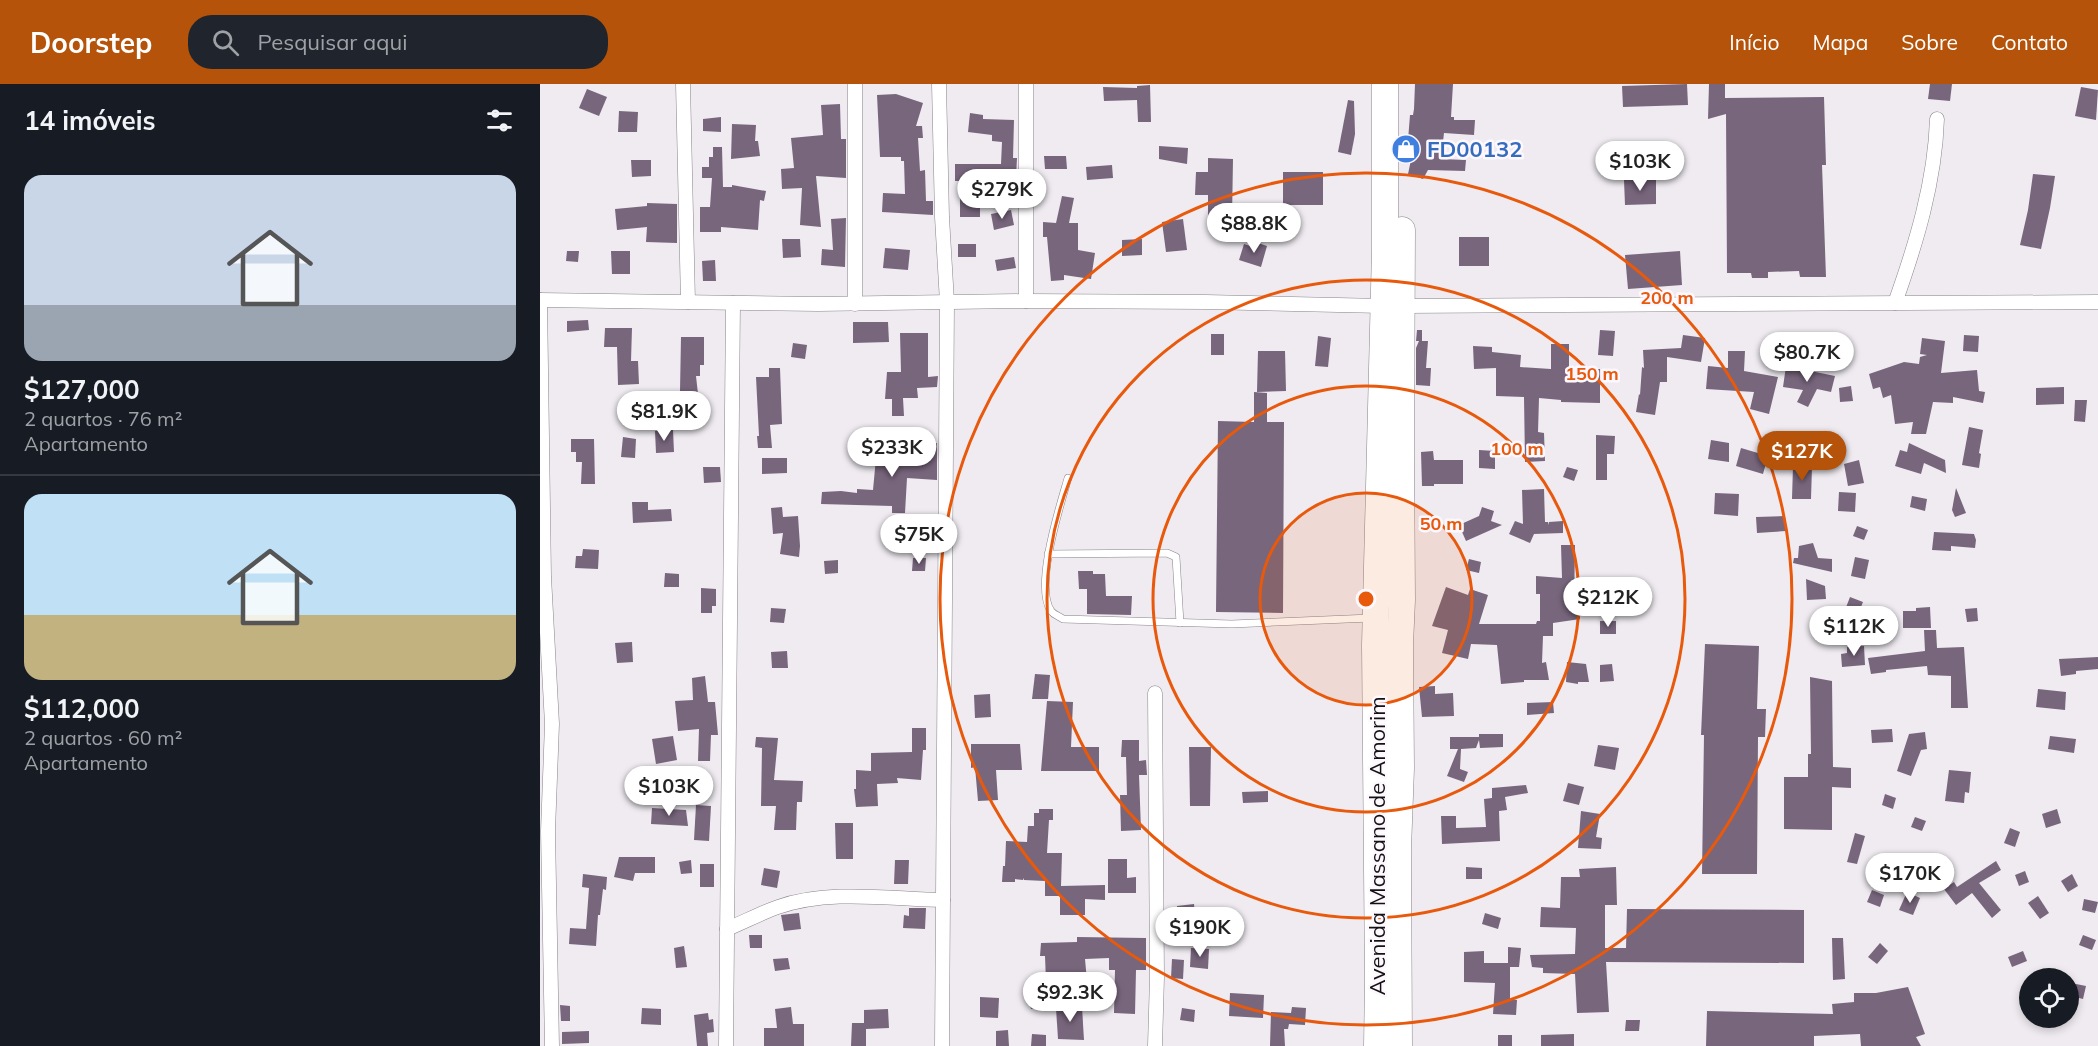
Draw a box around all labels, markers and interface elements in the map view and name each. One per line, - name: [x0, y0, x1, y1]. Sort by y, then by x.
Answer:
- search box: [188, 15, 608, 69]
- text: Doorstep: [30, 25, 152, 60]
- icon: search: [209, 26, 242, 59]
- text: Pesquisar aqui: [257, 28, 407, 56]
- text: Início: [1729, 29, 1779, 55]
- text: Mapa: [1812, 29, 1868, 55]
- text: Sobre: [1901, 29, 1958, 55]
- text: Contato: [1991, 29, 2068, 55]
- text: 14 imóveis: [24, 104, 156, 137]
- icon: filters: [483, 104, 516, 137]
- shop icon: FD00132: [1390, 133, 1422, 165]
- place label: FD00132: [1427, 135, 1522, 163]
- pin: $103K: [1598, 141, 1682, 192]
- text: $103K: [1609, 148, 1671, 173]
- pin: $279K: [960, 169, 1044, 220]
- text: $279K: [971, 176, 1033, 201]
- pin: $88.8K: [1205, 203, 1303, 254]
- text: $88.8K: [1221, 210, 1287, 235]
- icon: home: [216, 214, 324, 322]
- text: 200 m: [1640, 286, 1694, 309]
- pin: $80.7K: [1758, 332, 1856, 383]
- text: $80.7K: [1774, 339, 1840, 364]
- text: 150 m: [1565, 362, 1619, 385]
- text: $127,000: [24, 373, 140, 406]
- pin: $81.9K: [615, 391, 713, 442]
- text: $81.9K: [631, 398, 697, 423]
- text: 2 quartos · 76 m²: [24, 406, 182, 431]
- pin: $233K: [850, 427, 934, 478]
- text: Apartamento: [24, 431, 148, 456]
- pin: $127K: [1760, 431, 1844, 482]
- text: $233K: [861, 434, 923, 459]
- text: 100 m: [1490, 437, 1544, 460]
- text: $127K: [1771, 438, 1833, 463]
- text: 50 m: [1420, 512, 1462, 535]
- pin: $75K: [883, 514, 955, 565]
- text: $75K: [894, 521, 944, 546]
- icon: home: [216, 533, 324, 641]
- pin: $212K: [1566, 577, 1650, 628]
- text: $212K: [1577, 584, 1639, 609]
- centre of rings: [1356, 589, 1376, 609]
- pin: $112K: [1812, 606, 1896, 657]
- text: $112K: [1823, 613, 1885, 638]
- text: $112,000: [24, 692, 140, 725]
- street label: Avenida Massano de Amorim: [1363, 696, 1391, 996]
- text: 2 quartos · 60 m²: [24, 725, 182, 750]
- text: Apartamento: [24, 750, 148, 775]
- pin: $103K: [627, 766, 711, 817]
- text: $103K: [638, 773, 700, 798]
- pin: $170K: [1868, 853, 1952, 904]
- text: $170K: [1879, 860, 1941, 885]
- pin: $190K: [1158, 907, 1242, 958]
- text: $190K: [1169, 914, 1231, 939]
- map controls: [2019, 968, 2079, 1028]
- button: locate: [2019, 968, 2079, 1028]
- pin: $92.3K: [1021, 972, 1119, 1023]
- text: $92.3K: [1037, 979, 1103, 1004]

